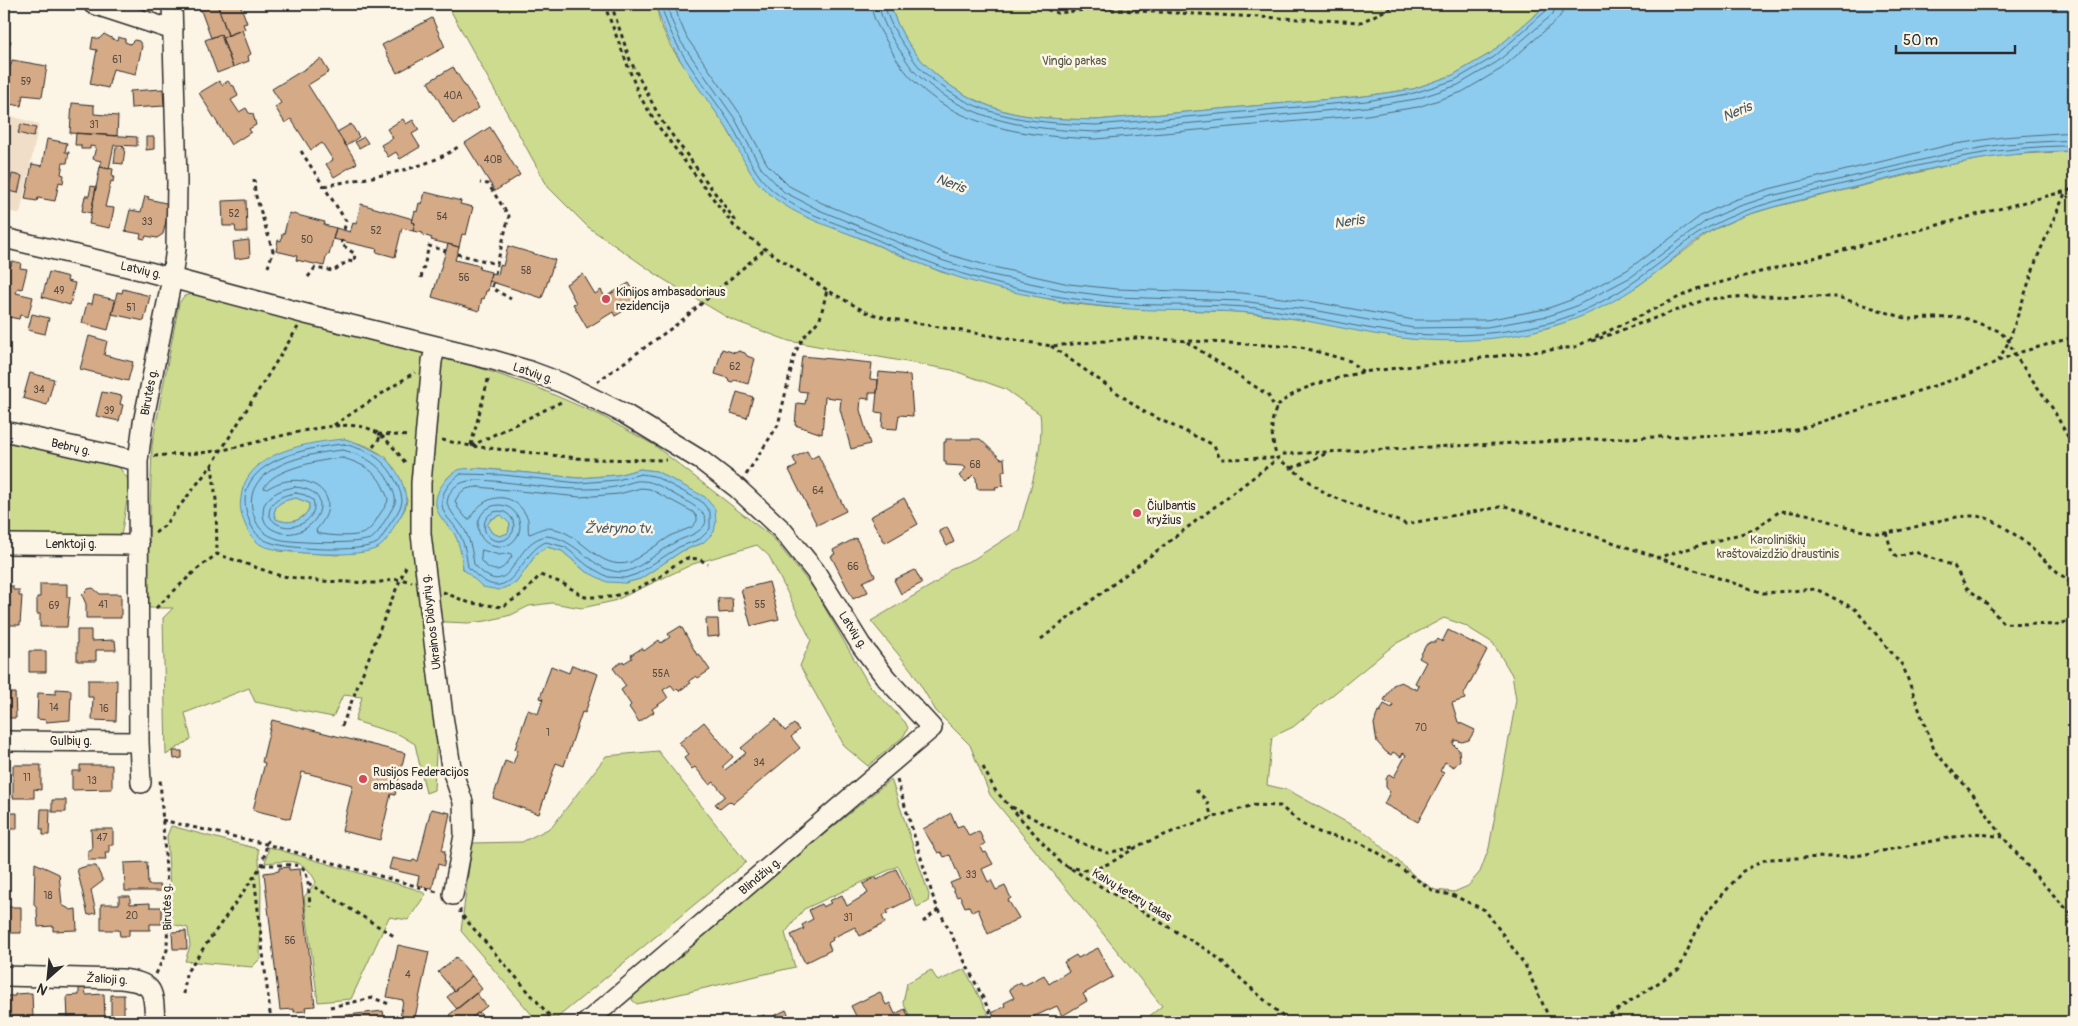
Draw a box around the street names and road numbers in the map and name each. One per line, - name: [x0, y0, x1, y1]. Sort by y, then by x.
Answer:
- street label: Latvių g.: [119, 258, 163, 283]
- street label: Latvių g.: [511, 360, 555, 387]
- street label: Birutės g.: [138, 368, 161, 417]
- street label: Bebrų g.: [50, 436, 92, 459]
- street label: Lenktoji g.: [45, 537, 97, 552]
- street label: Ukrainos Didvyrių g.: [418, 573, 445, 671]
- street label: Latvių g.: [835, 609, 870, 652]
- street label: Gulbių g.: [50, 734, 92, 749]
- street label: Blindžių g.: [736, 854, 784, 898]
- street label: Kalvų keterų takas: [1089, 866, 1175, 926]
- street label: Birutės g.: [160, 883, 175, 931]
- street label: Žalioji g.: [86, 970, 128, 988]

